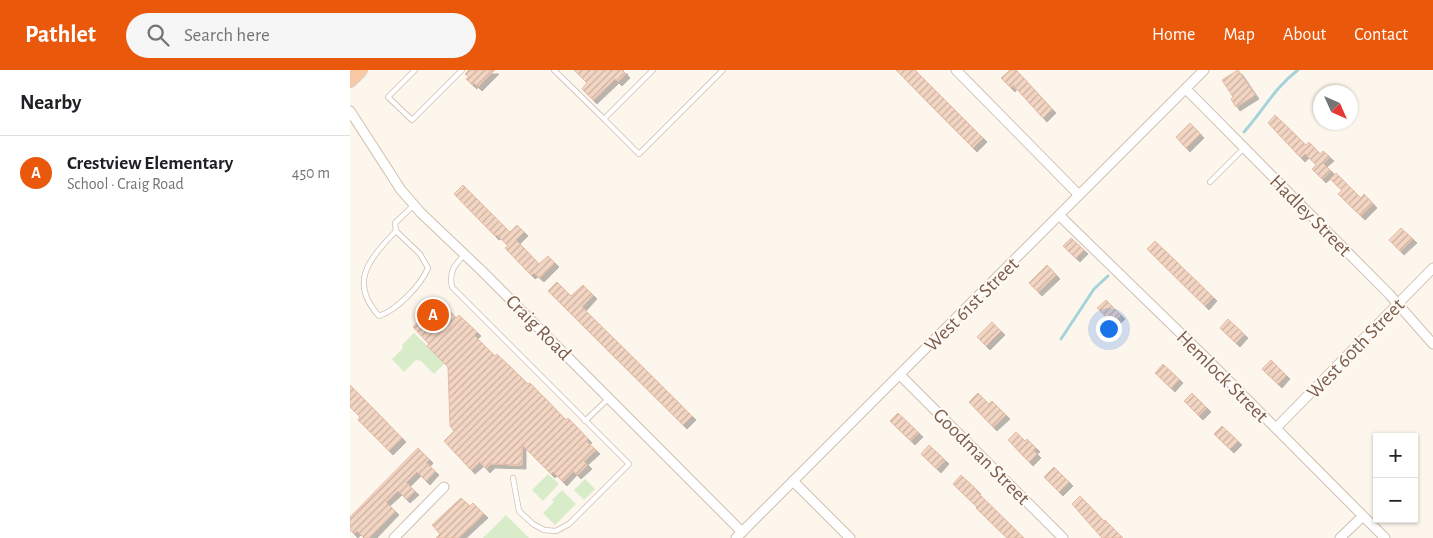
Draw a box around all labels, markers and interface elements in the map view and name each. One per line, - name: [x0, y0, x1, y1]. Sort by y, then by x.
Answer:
- search box: [126, 13, 476, 58]
- icon: search: [144, 21, 172, 49]
- text: Pathlet: [25, 23, 96, 47]
- text: Search here: [184, 26, 270, 45]
- text: Home: [1152, 26, 1195, 44]
- text: Map: [1223, 26, 1255, 44]
- text: About: [1283, 26, 1326, 44]
- text: Contact: [1354, 26, 1408, 44]
- north arrow: [1313, 85, 1358, 130]
- text: Nearby: [20, 92, 81, 113]
- text: Crestview Elementary: [67, 154, 233, 173]
- text: A: [31, 165, 41, 181]
- text: 450 m: [292, 165, 330, 181]
- street label: Hadley Street: [1266, 171, 1355, 261]
- text: School · Craig Road: [67, 176, 184, 192]
- street label: West 61st Street: [921, 253, 1023, 356]
- street label: Craig Road: [502, 291, 575, 364]
- street label: West 60th Street: [1303, 294, 1409, 403]
- pin: A: [417, 296, 449, 334]
- your location: [1096, 316, 1122, 342]
- street label: Hemlock Street: [1173, 327, 1272, 427]
- street label: Goodman Street: [929, 405, 1034, 509]
- map controls: [1373, 433, 1418, 523]
- button: +: [1373, 433, 1418, 478]
- button: −: [1373, 478, 1418, 523]

